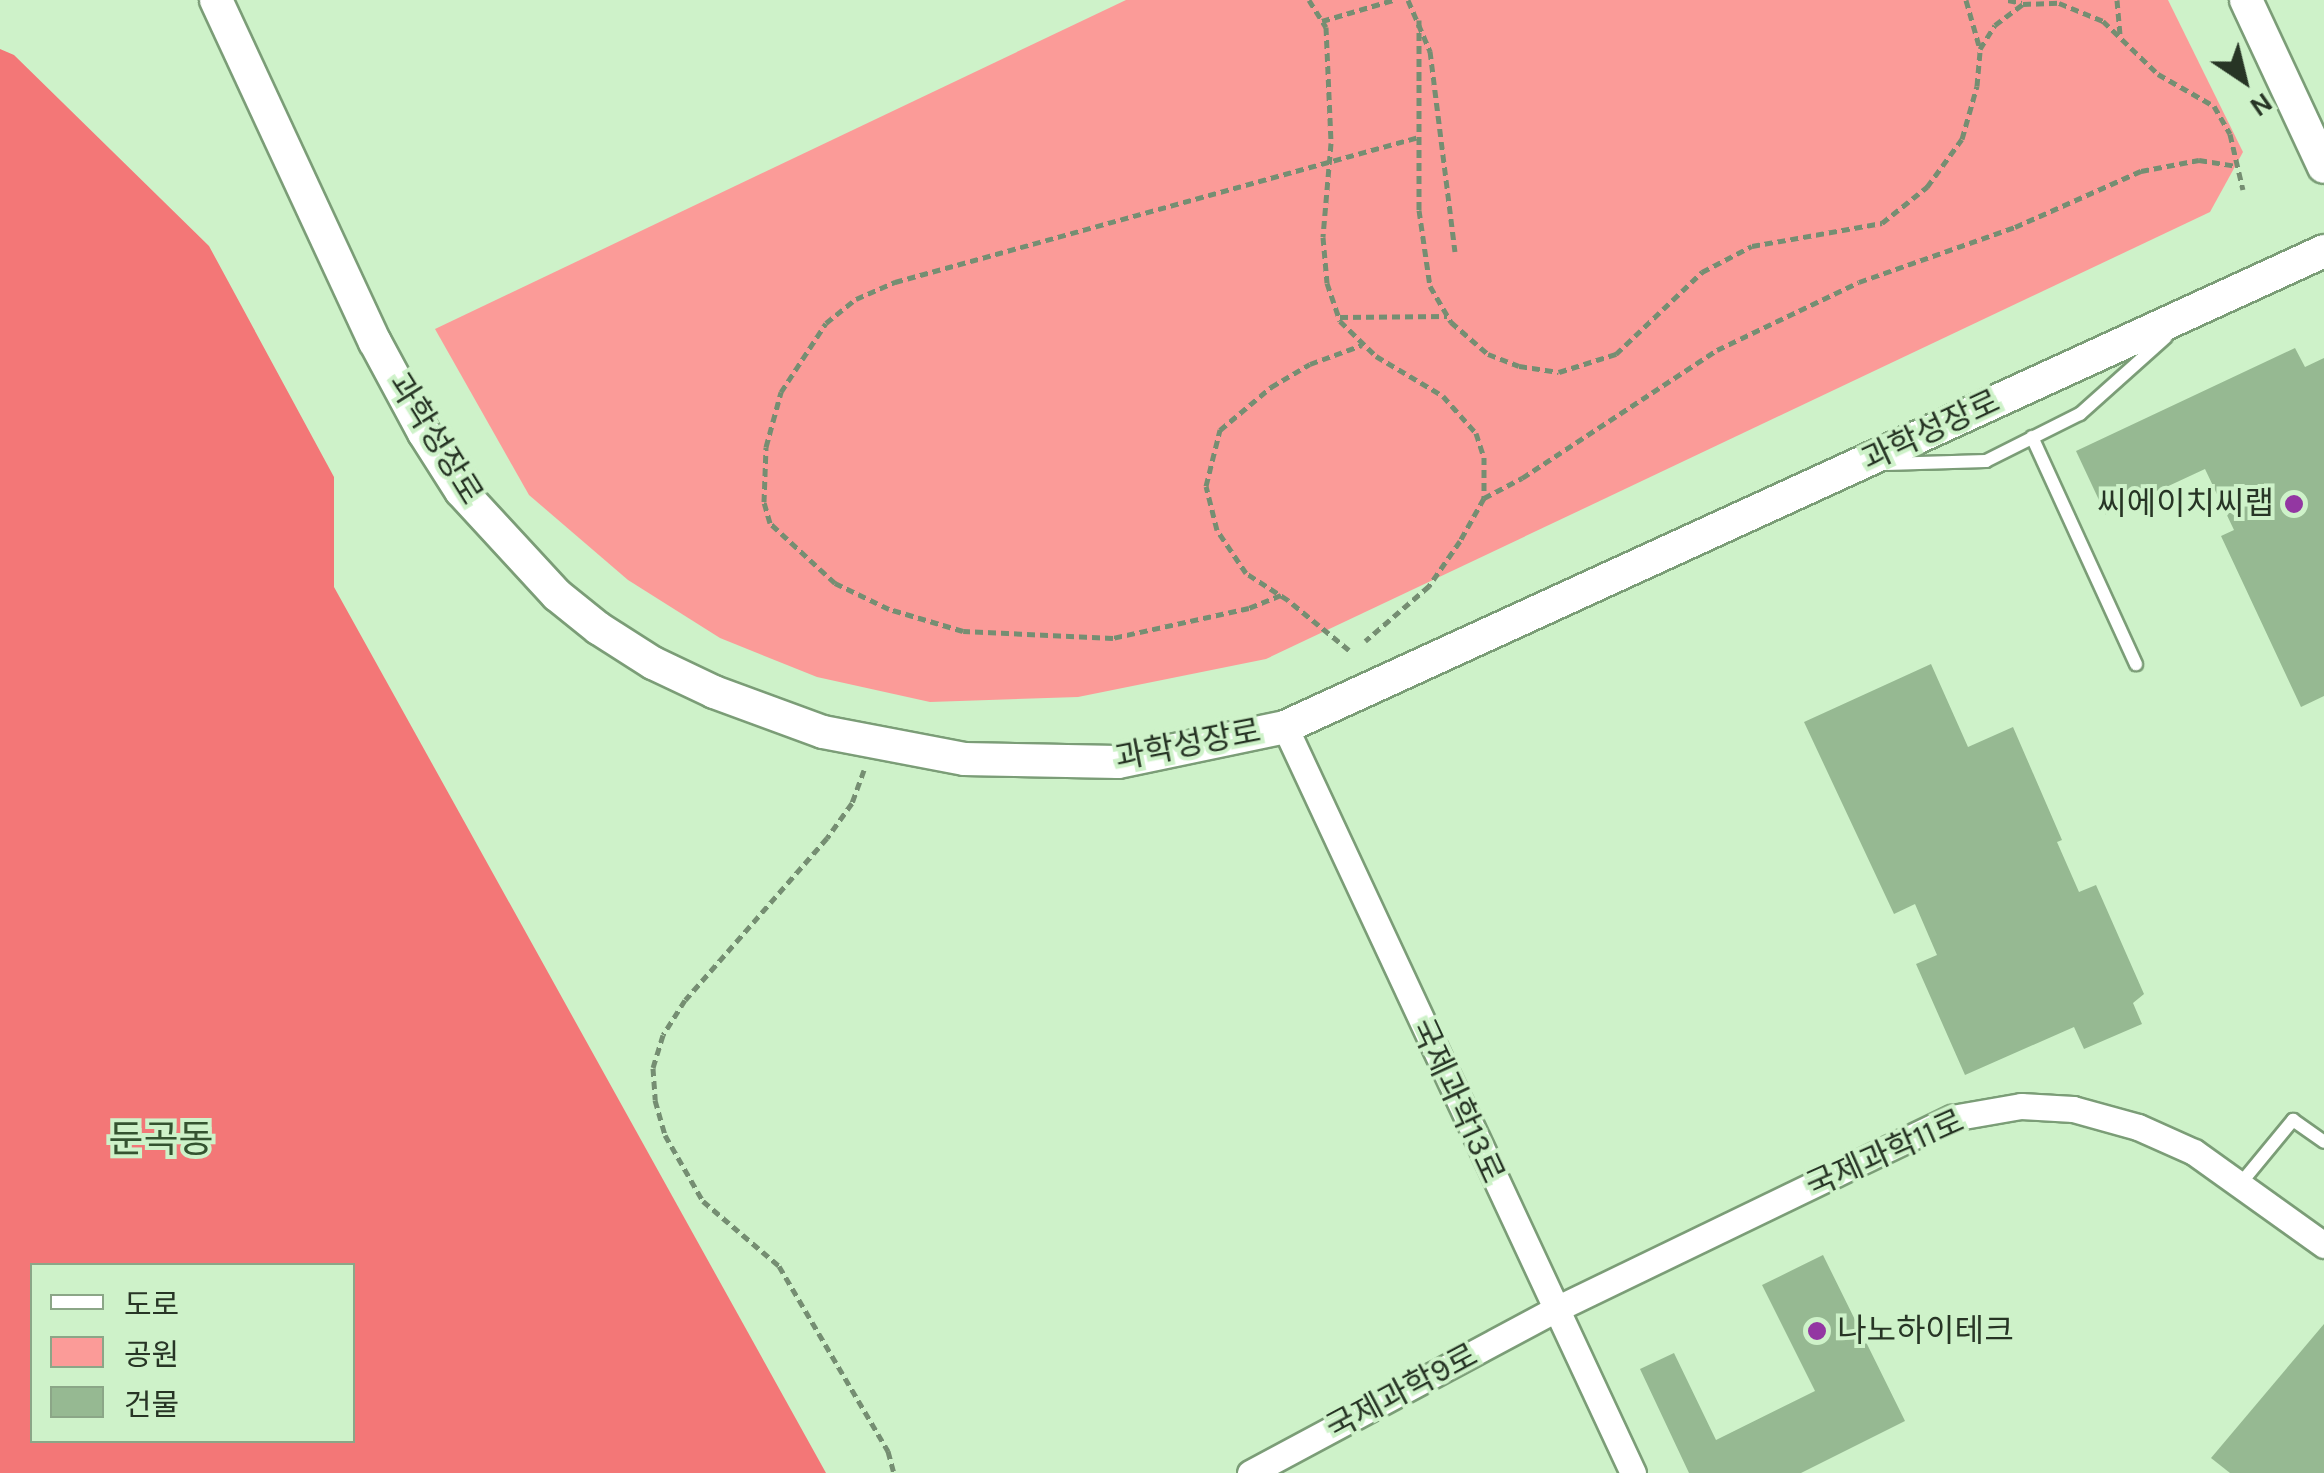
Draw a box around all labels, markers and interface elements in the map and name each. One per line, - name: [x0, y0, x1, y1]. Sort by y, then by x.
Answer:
- north arrow: [2194, 30, 2294, 130]
- text: N: [2244, 86, 2279, 124]
- street label: 과학성장로: [380, 366, 490, 512]
- street label: 과학성장로: [1856, 382, 2006, 480]
- place label: 씨에이치씨랩: [2097, 485, 2274, 523]
- marker: 씨에이치씨랩: [2283, 493, 2305, 515]
- street label: 과학성장로: [1112, 712, 1264, 778]
- street label: 국제과학13로: [1402, 1013, 1512, 1189]
- street label: 국제과학11로: [1800, 1102, 1970, 1206]
- district label: 둔곡동: [109, 1117, 213, 1163]
- legend: [30, 1263, 355, 1443]
- text: 도로: [124, 1287, 179, 1323]
- place label: 나노하이테크: [1837, 1312, 2014, 1350]
- marker: 나노하이테크: [1806, 1320, 1828, 1342]
- street label: 국제과학9로: [1320, 1336, 1484, 1448]
- text: 공원: [124, 1337, 179, 1373]
- text: 건물: [124, 1387, 179, 1423]

